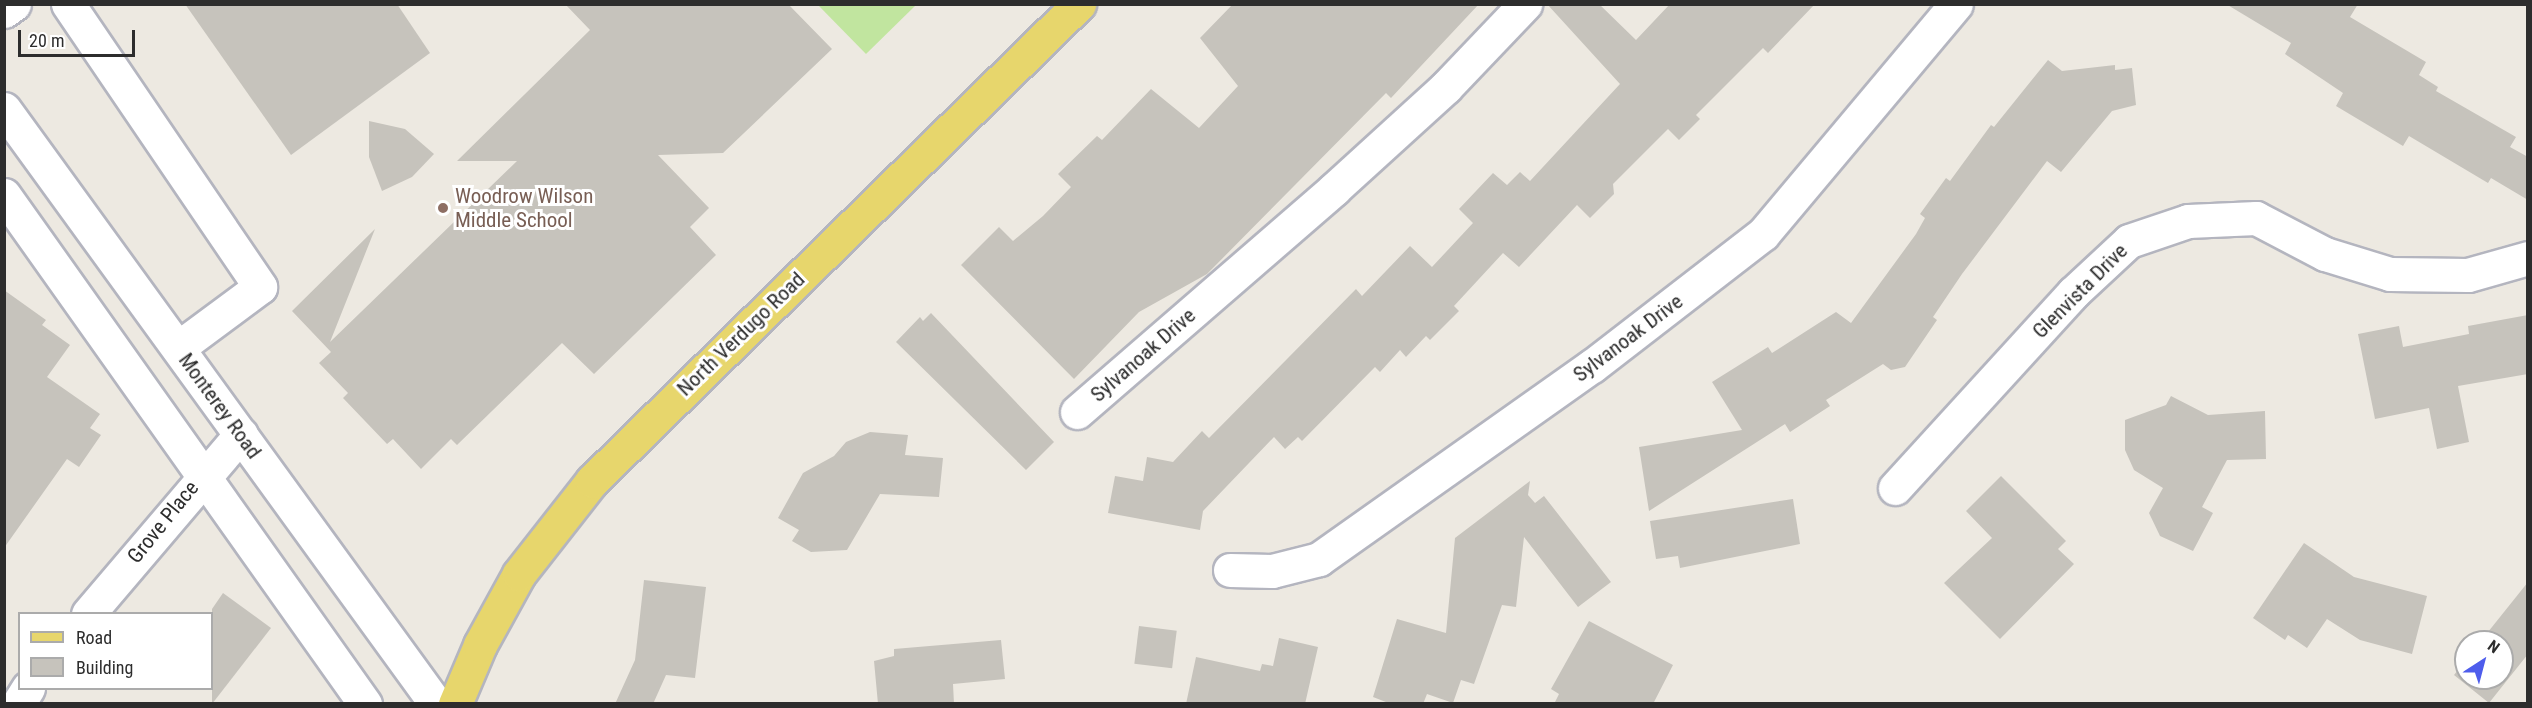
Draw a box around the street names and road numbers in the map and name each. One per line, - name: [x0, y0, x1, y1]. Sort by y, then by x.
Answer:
- street label: Glenvista Drive: [2027, 238, 2133, 344]
- street label: North Verdugo Road: [672, 267, 810, 401]
- street label: Sylvanoak Drive: [1568, 289, 1688, 387]
- street label: Sylvanoak Drive: [1086, 303, 1200, 407]
- street label: Monterey Road: [173, 348, 267, 464]
- street label: Grove Place: [122, 476, 204, 568]

